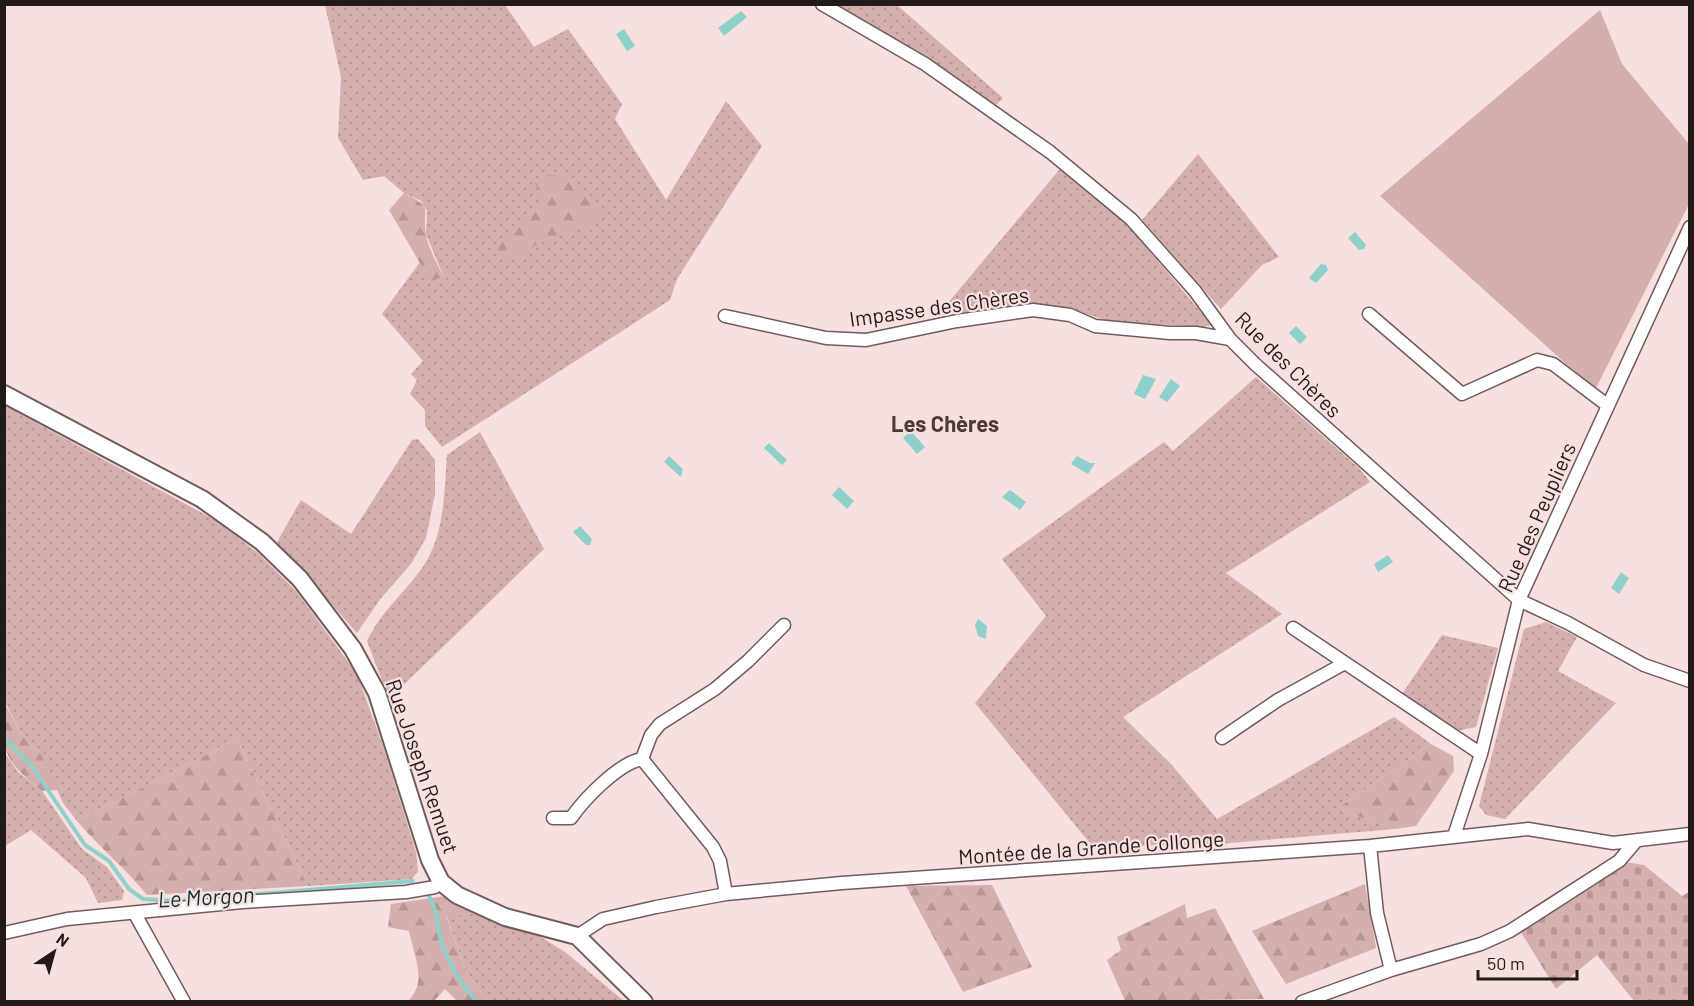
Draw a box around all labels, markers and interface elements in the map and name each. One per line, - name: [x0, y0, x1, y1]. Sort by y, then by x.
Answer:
- street label: Impasse des Chères: [848, 281, 1030, 331]
- street label: Rue des Chères: [1231, 306, 1347, 422]
- district label: Les Chères: [891, 410, 999, 436]
- street label: Rue des Peupliers: [1492, 438, 1580, 596]
- street label: Rue Joseph Remuet: [381, 676, 465, 856]
- street label: Montée de la Grande Collonge: [957, 825, 1225, 869]
- water label: Le Morgon: [157, 880, 255, 912]
- north arrow: [24, 922, 84, 982]
- text: N: [53, 929, 73, 950]
- scale bar: [1478, 943, 1577, 981]
- text: 50 m: [1487, 952, 1525, 974]

